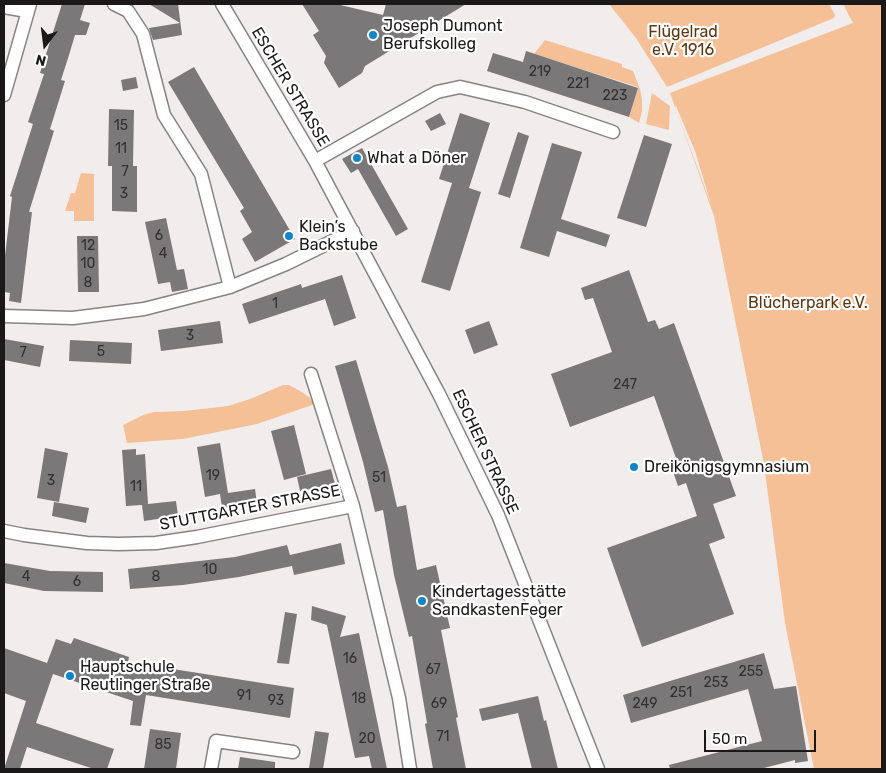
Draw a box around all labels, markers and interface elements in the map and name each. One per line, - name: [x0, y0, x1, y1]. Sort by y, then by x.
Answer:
- place label: Joseph Dumont Berufskolleg: [383, 16, 503, 54]
- north arrow: [20, 20, 70, 70]
- park label: Flügelrad e.V. 1916: [648, 22, 718, 60]
- street label: ESCHER STRASSE: [247, 24, 333, 150]
- marker: Joseph Dumont Berufskolleg: [367, 29, 379, 41]
- text: N: [34, 50, 48, 69]
- house number: 219: [529, 64, 551, 80]
- house number: 221: [567, 76, 589, 92]
- house number: 223: [603, 88, 627, 104]
- house number: 15: [114, 118, 128, 134]
- house number: 11: [115, 141, 127, 157]
- place label: What a Döner: [367, 148, 466, 168]
- marker: What a Döner: [351, 152, 363, 164]
- house number: 7: [121, 164, 129, 180]
- house number: 3: [120, 186, 128, 202]
- place label: Klein’s Backstube: [299, 217, 378, 255]
- house number: 6: [155, 228, 163, 244]
- marker: Klein’s Backstube: [283, 230, 295, 242]
- house number: 12: [81, 238, 95, 254]
- house number: 4: [159, 246, 167, 262]
- house number: 10: [81, 256, 95, 272]
- house number: 8: [84, 275, 92, 291]
- park label: Blücherpark e.V.: [748, 293, 868, 313]
- house number: 1: [272, 296, 278, 312]
- house number: 3: [186, 328, 194, 344]
- house number: 5: [97, 344, 105, 360]
- house number: 7: [19, 345, 27, 361]
- house number: 247: [613, 377, 637, 393]
- street label: ESCHER STRASSE: [448, 387, 522, 517]
- place label: Dreikönigsgymnasium: [644, 457, 809, 477]
- marker: Dreikönigsgymnasium: [628, 461, 640, 473]
- house number: 19: [206, 468, 220, 484]
- house number: 51: [372, 470, 386, 486]
- house number: 3: [47, 473, 55, 489]
- house number: 11: [130, 479, 142, 495]
- street label: STUTTGARTER STRASSE: [158, 481, 342, 535]
- house number: 10: [203, 562, 217, 578]
- house number: 4: [22, 569, 30, 585]
- house number: 8: [152, 569, 160, 585]
- house number: 6: [73, 574, 81, 590]
- place label: Kindertagesstätte SandkastenFeger: [432, 582, 566, 620]
- marker: Kindertagesstätte SandkastenFeger: [416, 595, 428, 607]
- house number: 16: [343, 651, 357, 667]
- place label: Hauptschule Reutlinger Straße: [80, 657, 211, 695]
- house number: 67: [425, 662, 441, 678]
- house number: 255: [739, 664, 763, 680]
- marker: Hauptschule Reutlinger Straße: [64, 670, 76, 682]
- house number: 253: [704, 675, 728, 691]
- house number: 251: [670, 685, 692, 701]
- house number: 91: [237, 688, 251, 704]
- house number: 18: [352, 691, 366, 707]
- house number: 93: [268, 693, 284, 709]
- house number: 69: [431, 696, 447, 712]
- house number: 249: [633, 696, 657, 712]
- scale bar: [706, 720, 818, 752]
- house number: 71: [436, 729, 450, 745]
- text: 50 m: [712, 730, 747, 748]
- house number: 20: [358, 731, 376, 747]
- house number: 85: [154, 737, 172, 753]

